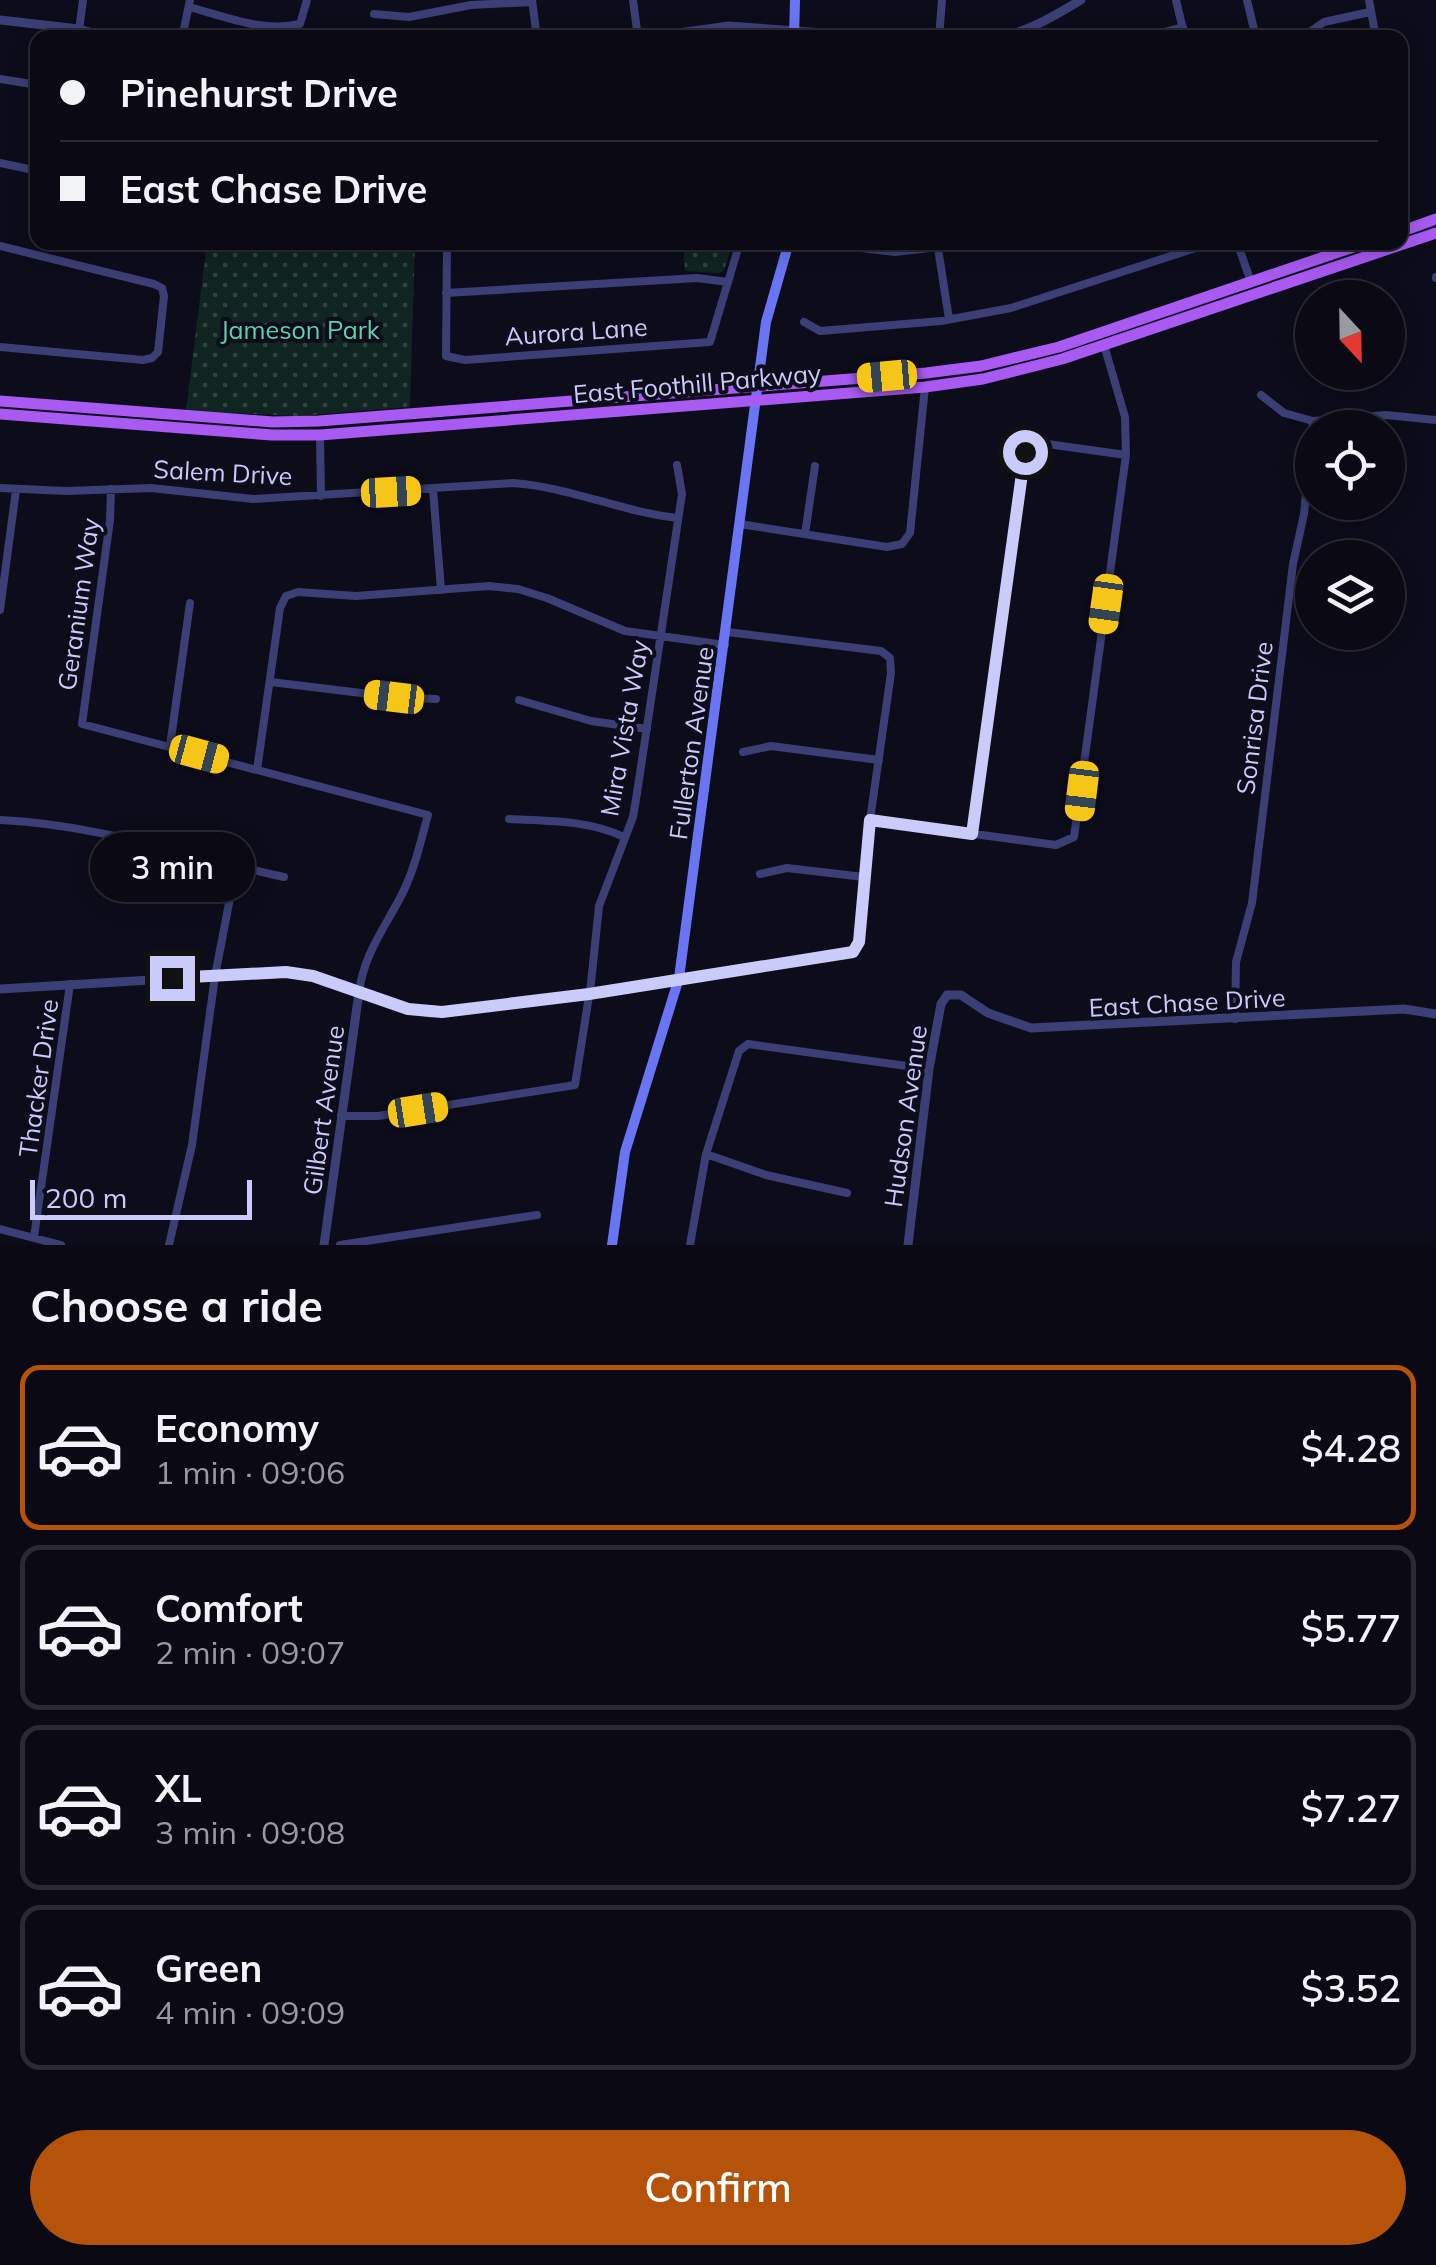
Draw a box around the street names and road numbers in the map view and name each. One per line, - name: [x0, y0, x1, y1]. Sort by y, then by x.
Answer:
- street label: Aurora Lane: [503, 311, 649, 351]
- street label: East Foothill Parkway: [572, 357, 822, 409]
- street label: Salem Drive: [153, 453, 293, 491]
- street label: Geranium Way: [51, 516, 105, 692]
- street label: Mira Vista Way: [593, 637, 655, 819]
- street label: Sonrisa Drive: [1229, 640, 1279, 796]
- street label: Fullerton Avenue: [662, 644, 720, 842]
- street label: East Chase Drive: [1088, 981, 1286, 1023]
- street label: Thacker Drive: [12, 997, 64, 1159]
- street label: Gilbert Avenue: [296, 1023, 350, 1197]
- street label: Hudson Avenue: [877, 1023, 933, 1209]

